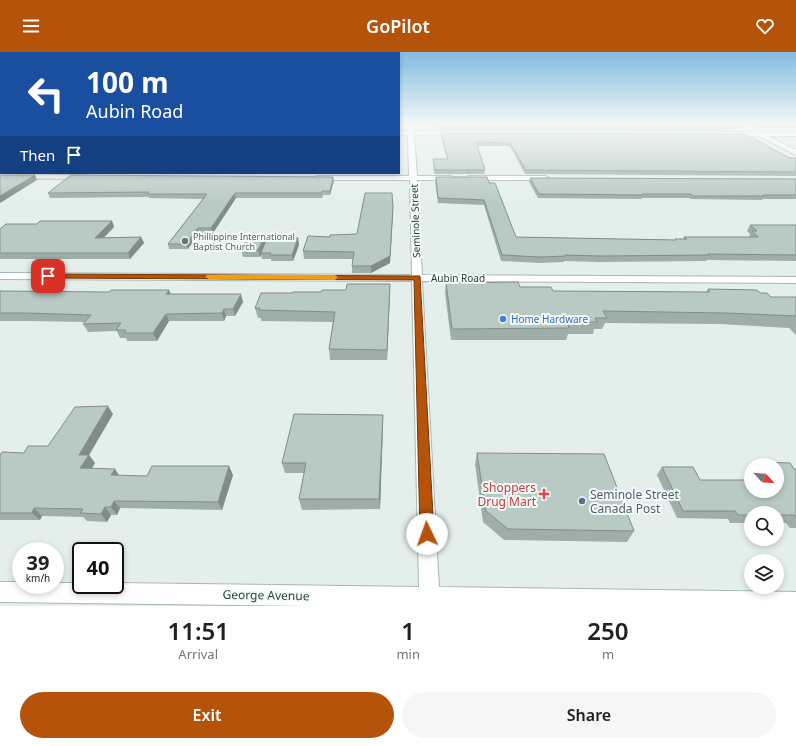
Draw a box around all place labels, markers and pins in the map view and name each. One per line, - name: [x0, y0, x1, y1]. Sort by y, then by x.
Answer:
- place label: Phillippine International Baptist Church: [193, 230, 295, 253]
- marker: Phillippine International Baptist Church: [180, 236, 190, 246]
- pin: [31, 259, 65, 293]
- place label: Home Hardware: [511, 312, 589, 326]
- marker: Home Hardware: [498, 314, 508, 324]
- place label: Shoppers Drug Mart: [477, 479, 537, 510]
- place label: Seminole Street Canada Post: [590, 486, 680, 517]
- marker: Shoppers Drug Mart: [539, 489, 549, 499]
- marker: Seminole Street Canada Post: [577, 496, 587, 506]

